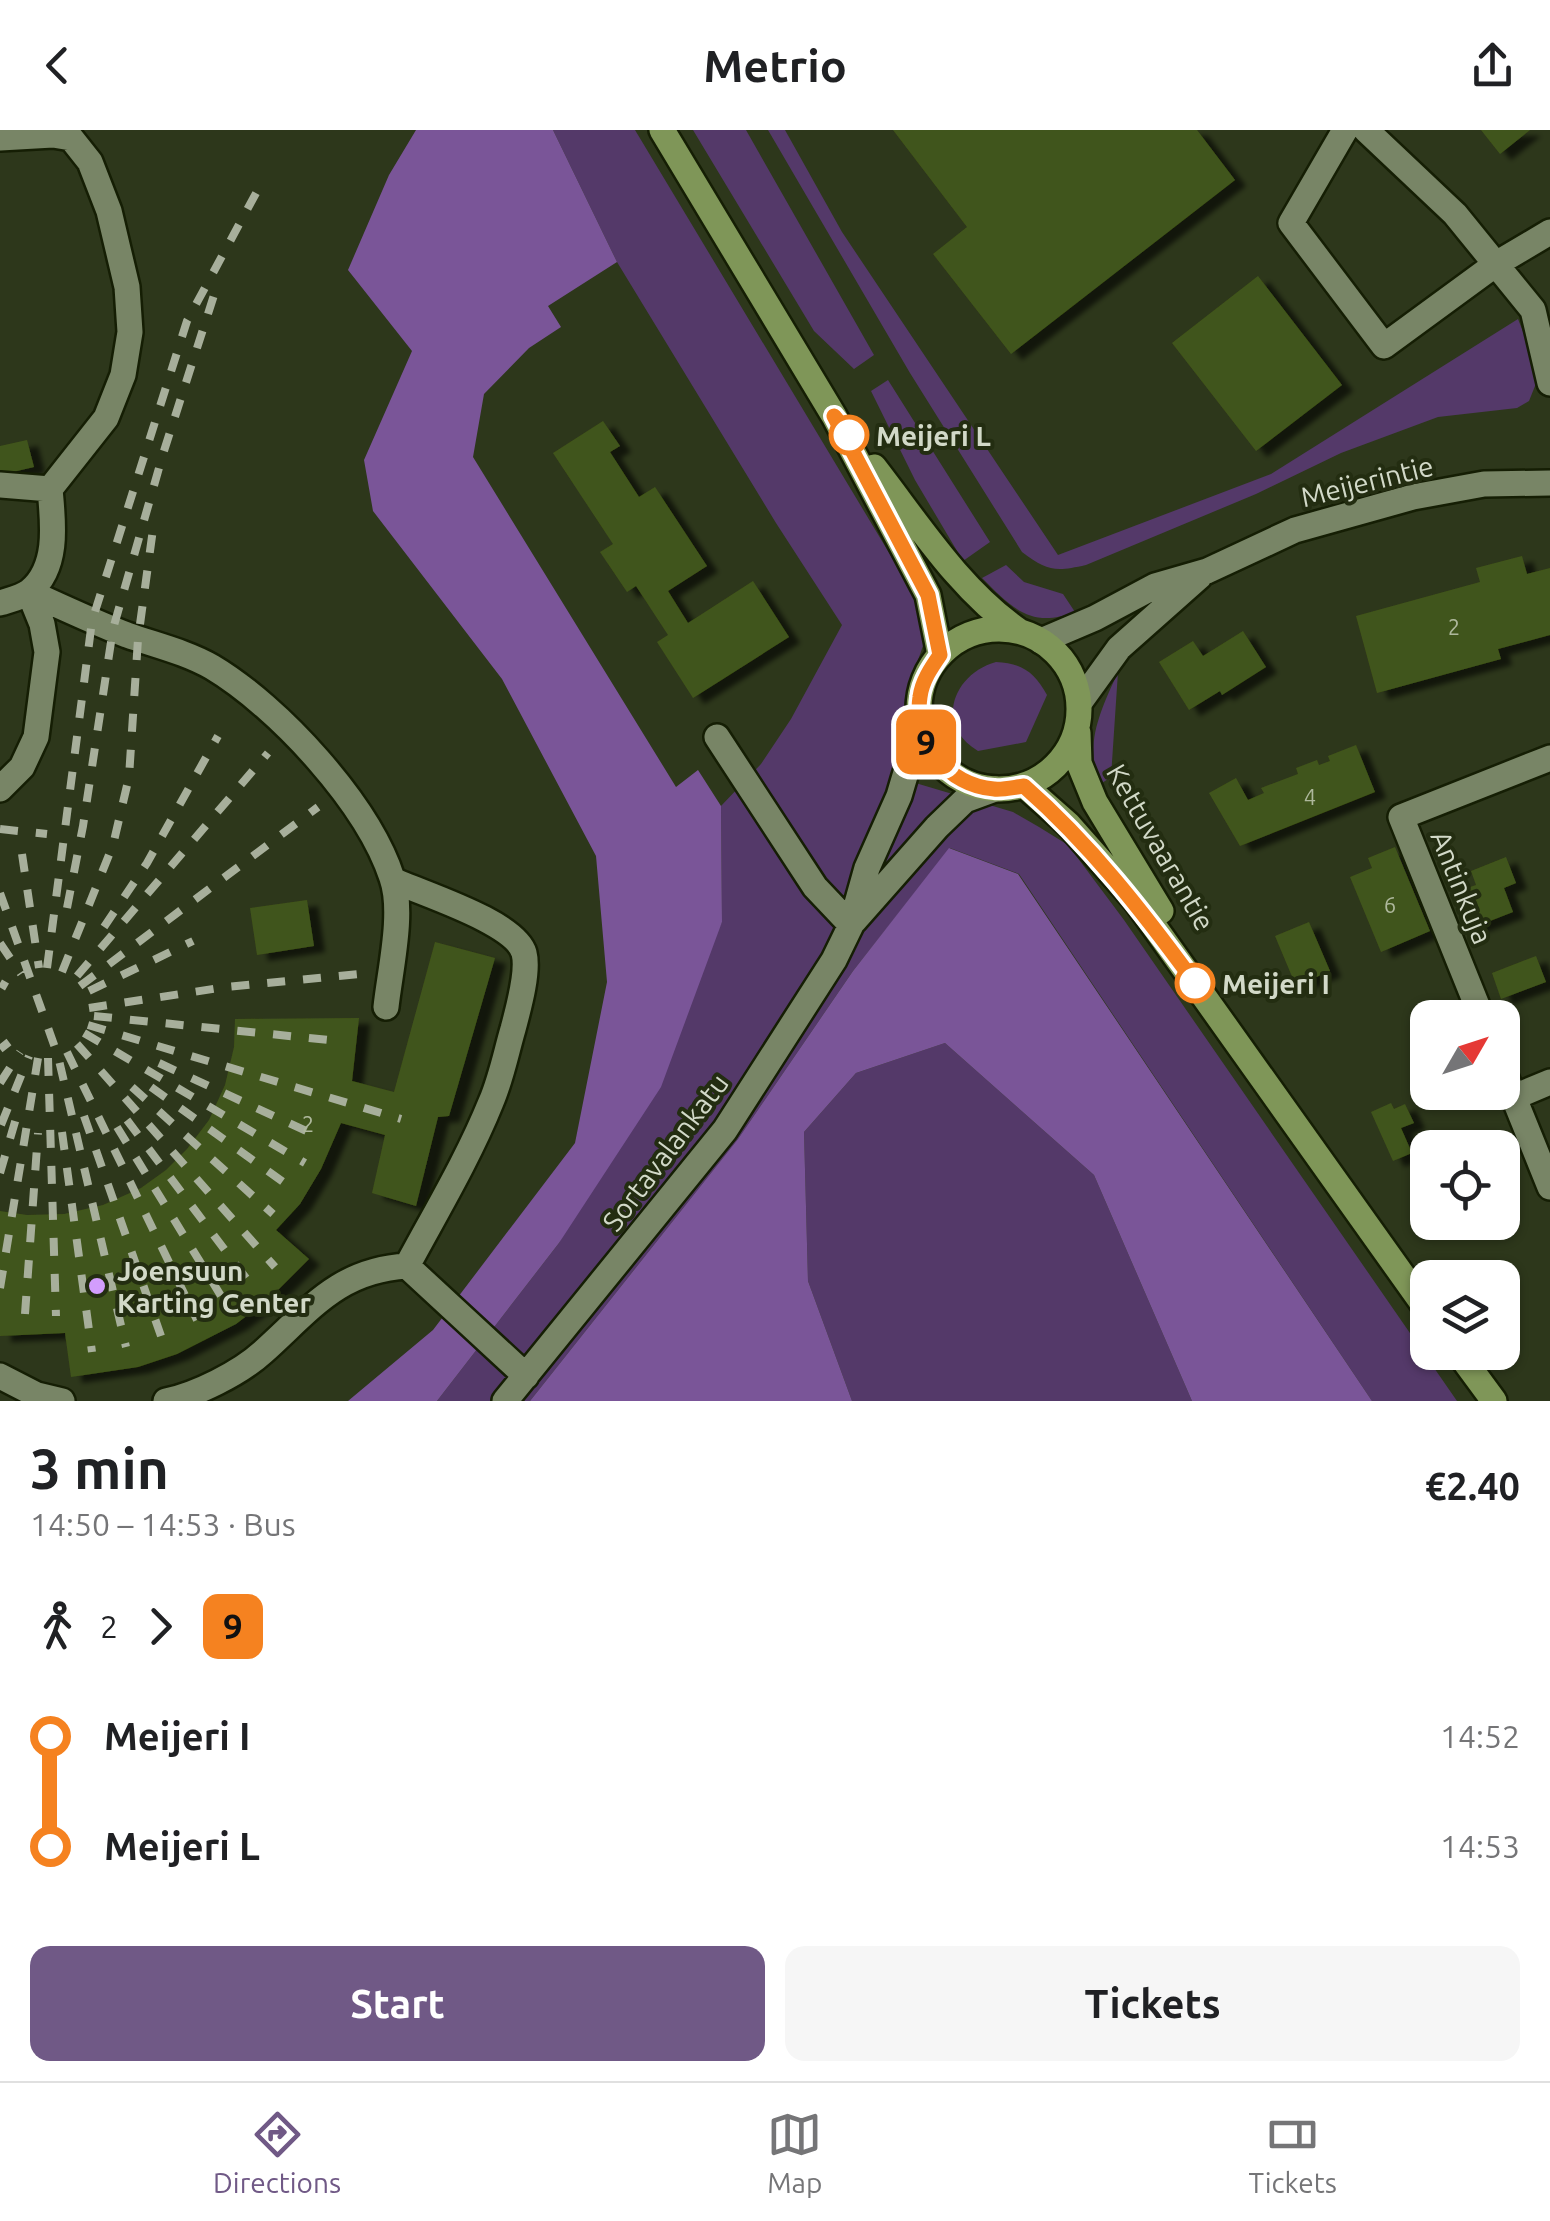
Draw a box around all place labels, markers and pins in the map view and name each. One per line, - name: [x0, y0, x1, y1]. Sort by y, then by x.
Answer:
- marker: Meijeri L: [830, 416, 868, 454]
- place label: Meijeri L: [876, 420, 991, 451]
- marker: Meijeri I: [1176, 964, 1214, 1002]
- place label: Meijeri I: [1222, 968, 1330, 999]
- place label: Joensuun Karting Center: [117, 1255, 311, 1318]
- marker: Joensuun Karting Center: [86, 1275, 108, 1297]

